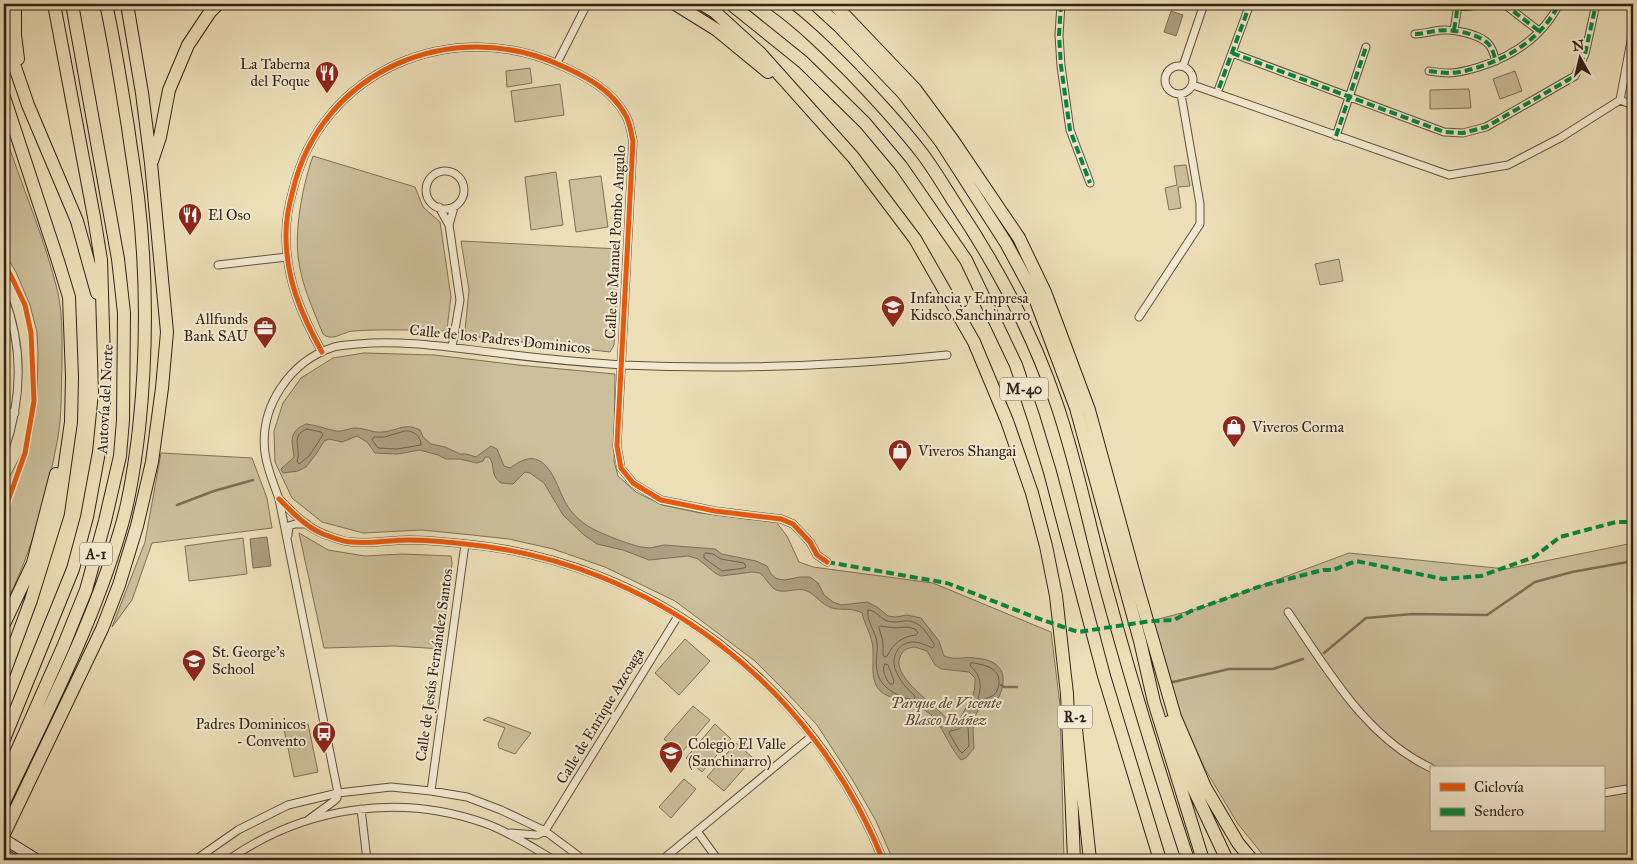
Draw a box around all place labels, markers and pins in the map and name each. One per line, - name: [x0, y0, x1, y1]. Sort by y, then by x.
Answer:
- place label: La Taberna del Foque: [240, 55, 311, 91]
- restaurant icon: La Taberna del Foque: [314, 60, 340, 94]
- restaurant icon: El Oso: [177, 202, 203, 236]
- place label: El Oso: [208, 206, 251, 224]
- place label: Infancia y Empresa Kidsco Sanchinarro: [910, 289, 1030, 324]
- school or university icon: Infancia y Empresa Kidsco Sanchinarro: [880, 294, 906, 328]
- place label: Allfunds Bank SAU: [183, 310, 248, 345]
- office icon: Allfunds Bank SAU: [252, 315, 278, 349]
- shop icon: Viveros Corma: [1221, 414, 1247, 448]
- place label: Viveros Corma: [1251, 418, 1345, 436]
- shop icon: Viveros Shangai: [887, 438, 913, 472]
- place label: Viveros Shangai: [917, 442, 1016, 460]
- place label: St. George's School: [212, 643, 285, 678]
- school or university icon: St. George's School: [181, 648, 207, 682]
- place label: Padres Dominicos - Convento: [196, 715, 306, 750]
- bus stop icon: Padres Dominicos - Convento: [311, 720, 337, 754]
- place label: Colegio El Valle (Sanchinarro): [688, 735, 786, 771]
- school or university icon: Colegio El Valle (Sanchinarro): [658, 740, 684, 774]

